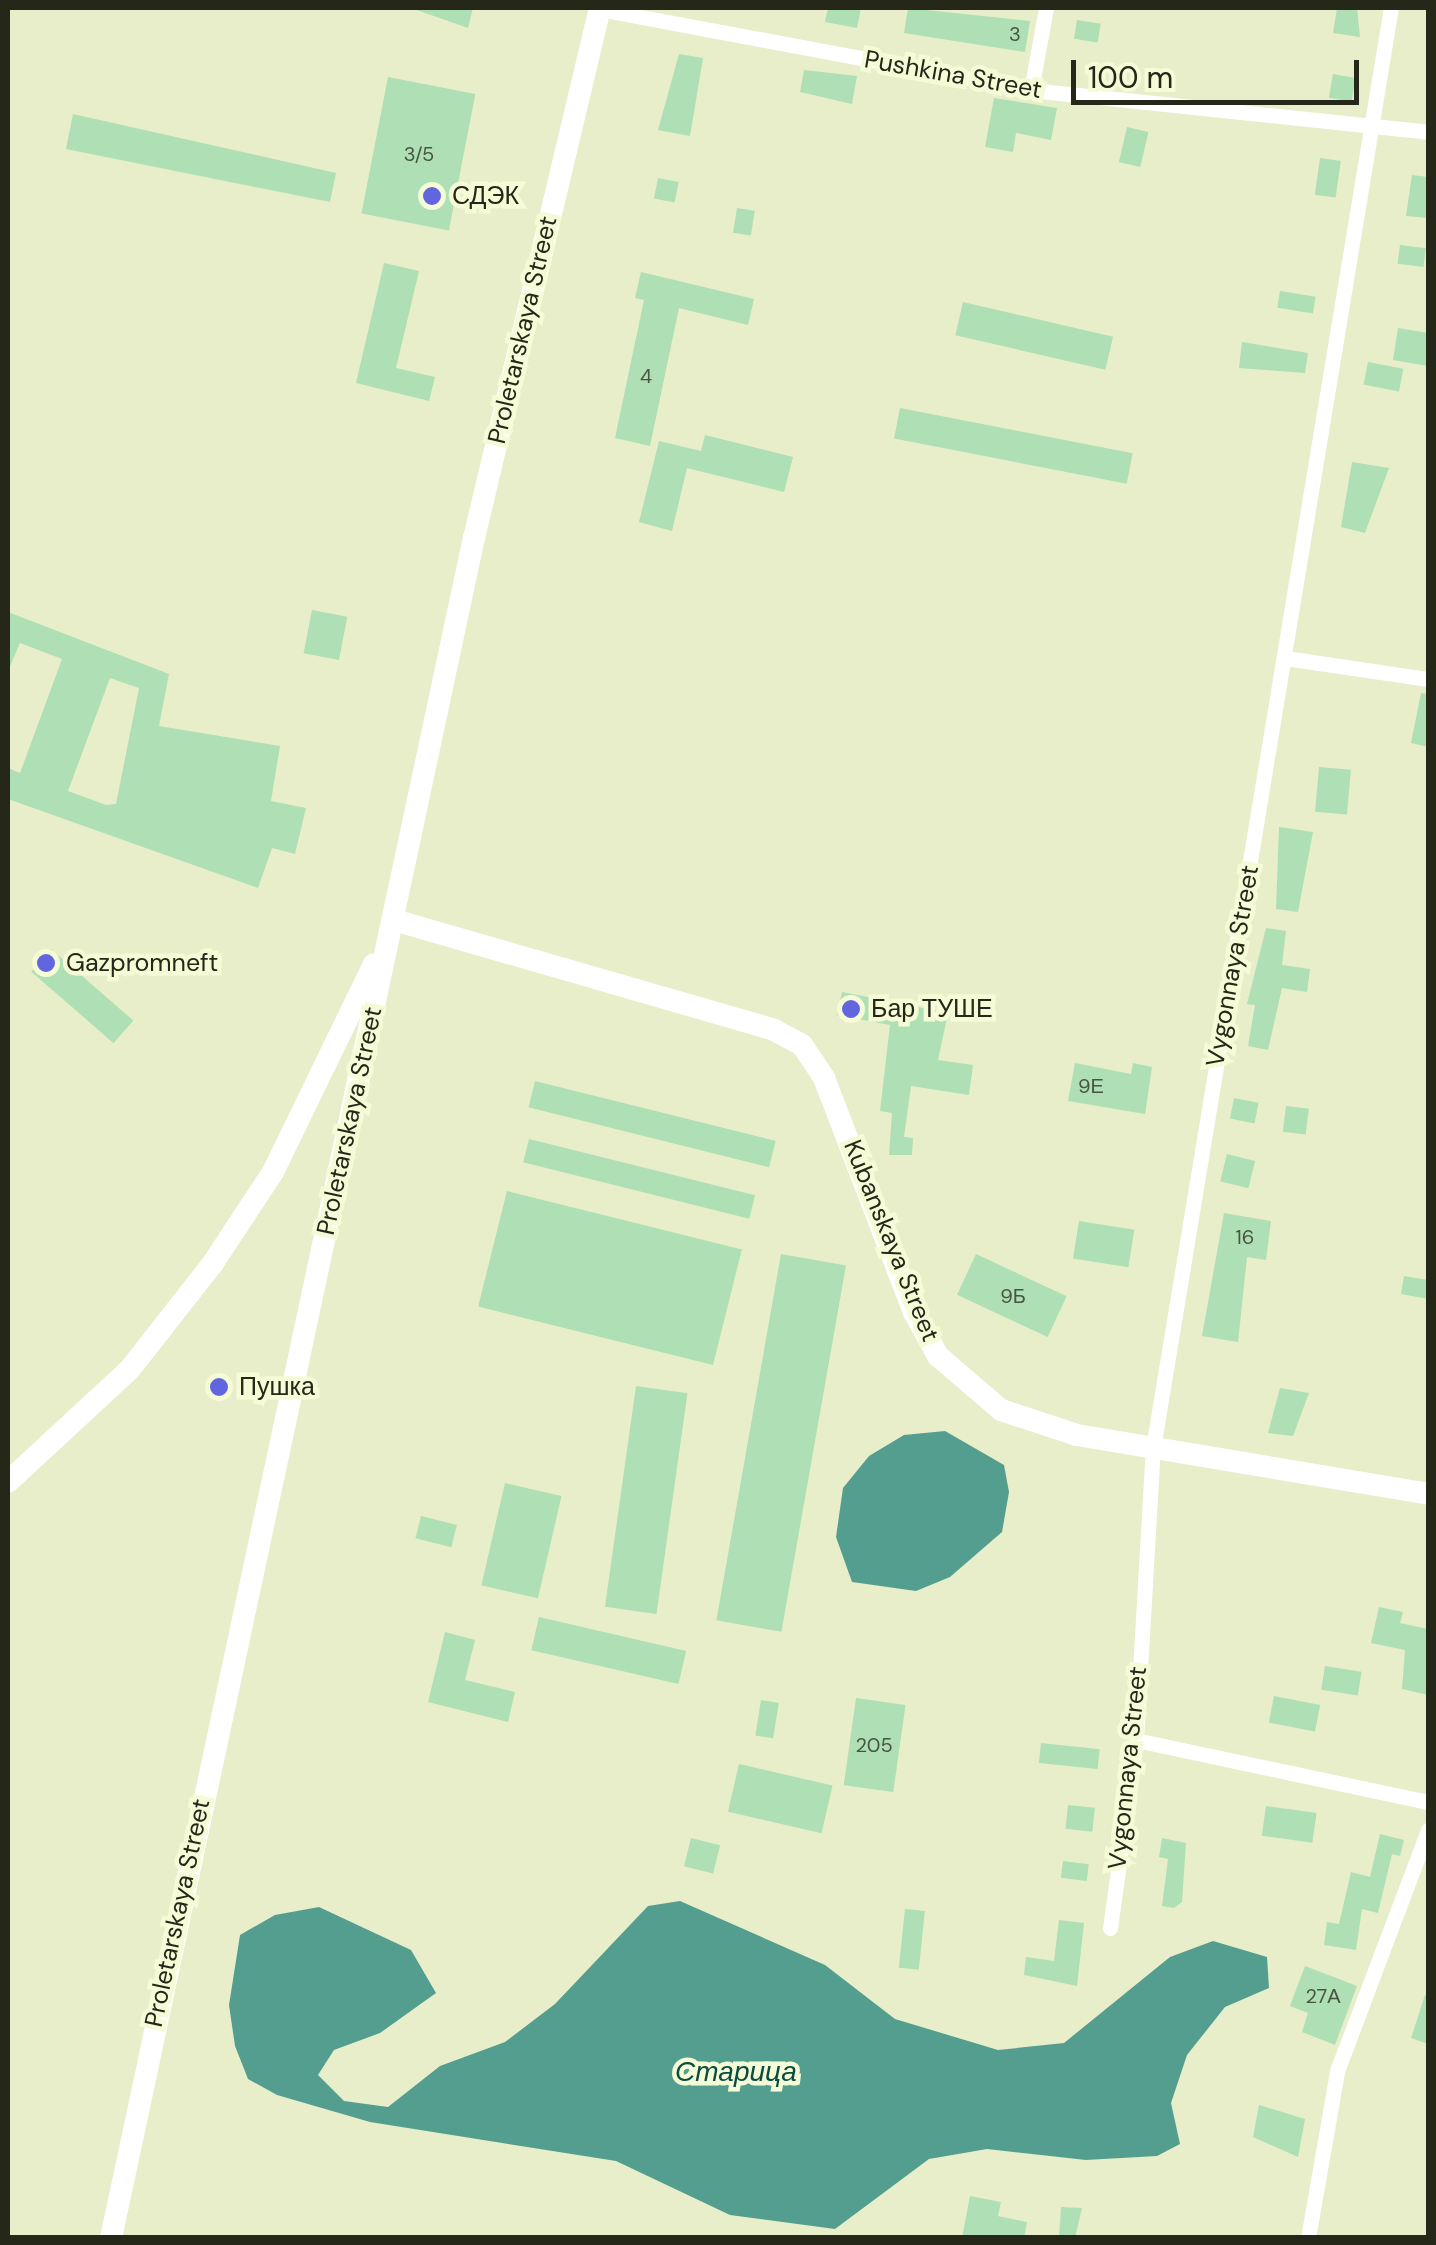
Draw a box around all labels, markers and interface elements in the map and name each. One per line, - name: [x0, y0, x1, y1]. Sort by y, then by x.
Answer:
- house number: 3: [1009, 22, 1021, 46]
- scale bar: [1076, 40, 1364, 102]
- street label: Pushkina Street: [862, 45, 1044, 105]
- text: 100 m: [1088, 58, 1173, 97]
- house number: 3/5: [404, 142, 434, 166]
- place label: СДЭК: [452, 181, 519, 211]
- marker: СДЭК: [421, 185, 443, 207]
- street label: Proletarskaya Street: [482, 213, 564, 447]
- house number: 4: [640, 364, 652, 388]
- street label: Vygonnaya Street: [1200, 863, 1266, 1069]
- place label: Gazpromneft: [66, 948, 218, 978]
- marker: Gazpromneft: [35, 952, 57, 974]
- place label: Бар ТУШЕ: [871, 994, 993, 1024]
- marker: Бар ТУШЕ: [840, 998, 862, 1020]
- street label: Proletarskaya Street: [311, 1004, 389, 1238]
- house number: 9Е: [1078, 1074, 1104, 1098]
- street label: Kubanskaya Street: [837, 1136, 945, 1346]
- house number: 16: [1236, 1225, 1254, 1249]
- house number: 9Б: [1000, 1284, 1026, 1308]
- place label: Пушка: [239, 1372, 315, 1402]
- marker: Пушка: [208, 1376, 230, 1398]
- street label: Vygonnaya Street: [1102, 1665, 1154, 1871]
- house number: 205: [855, 1733, 893, 1757]
- street label: Proletarskaya Street: [139, 1796, 217, 2030]
- house number: 27А: [1305, 1984, 1341, 2008]
- water label: Старица: [675, 2055, 797, 2089]

